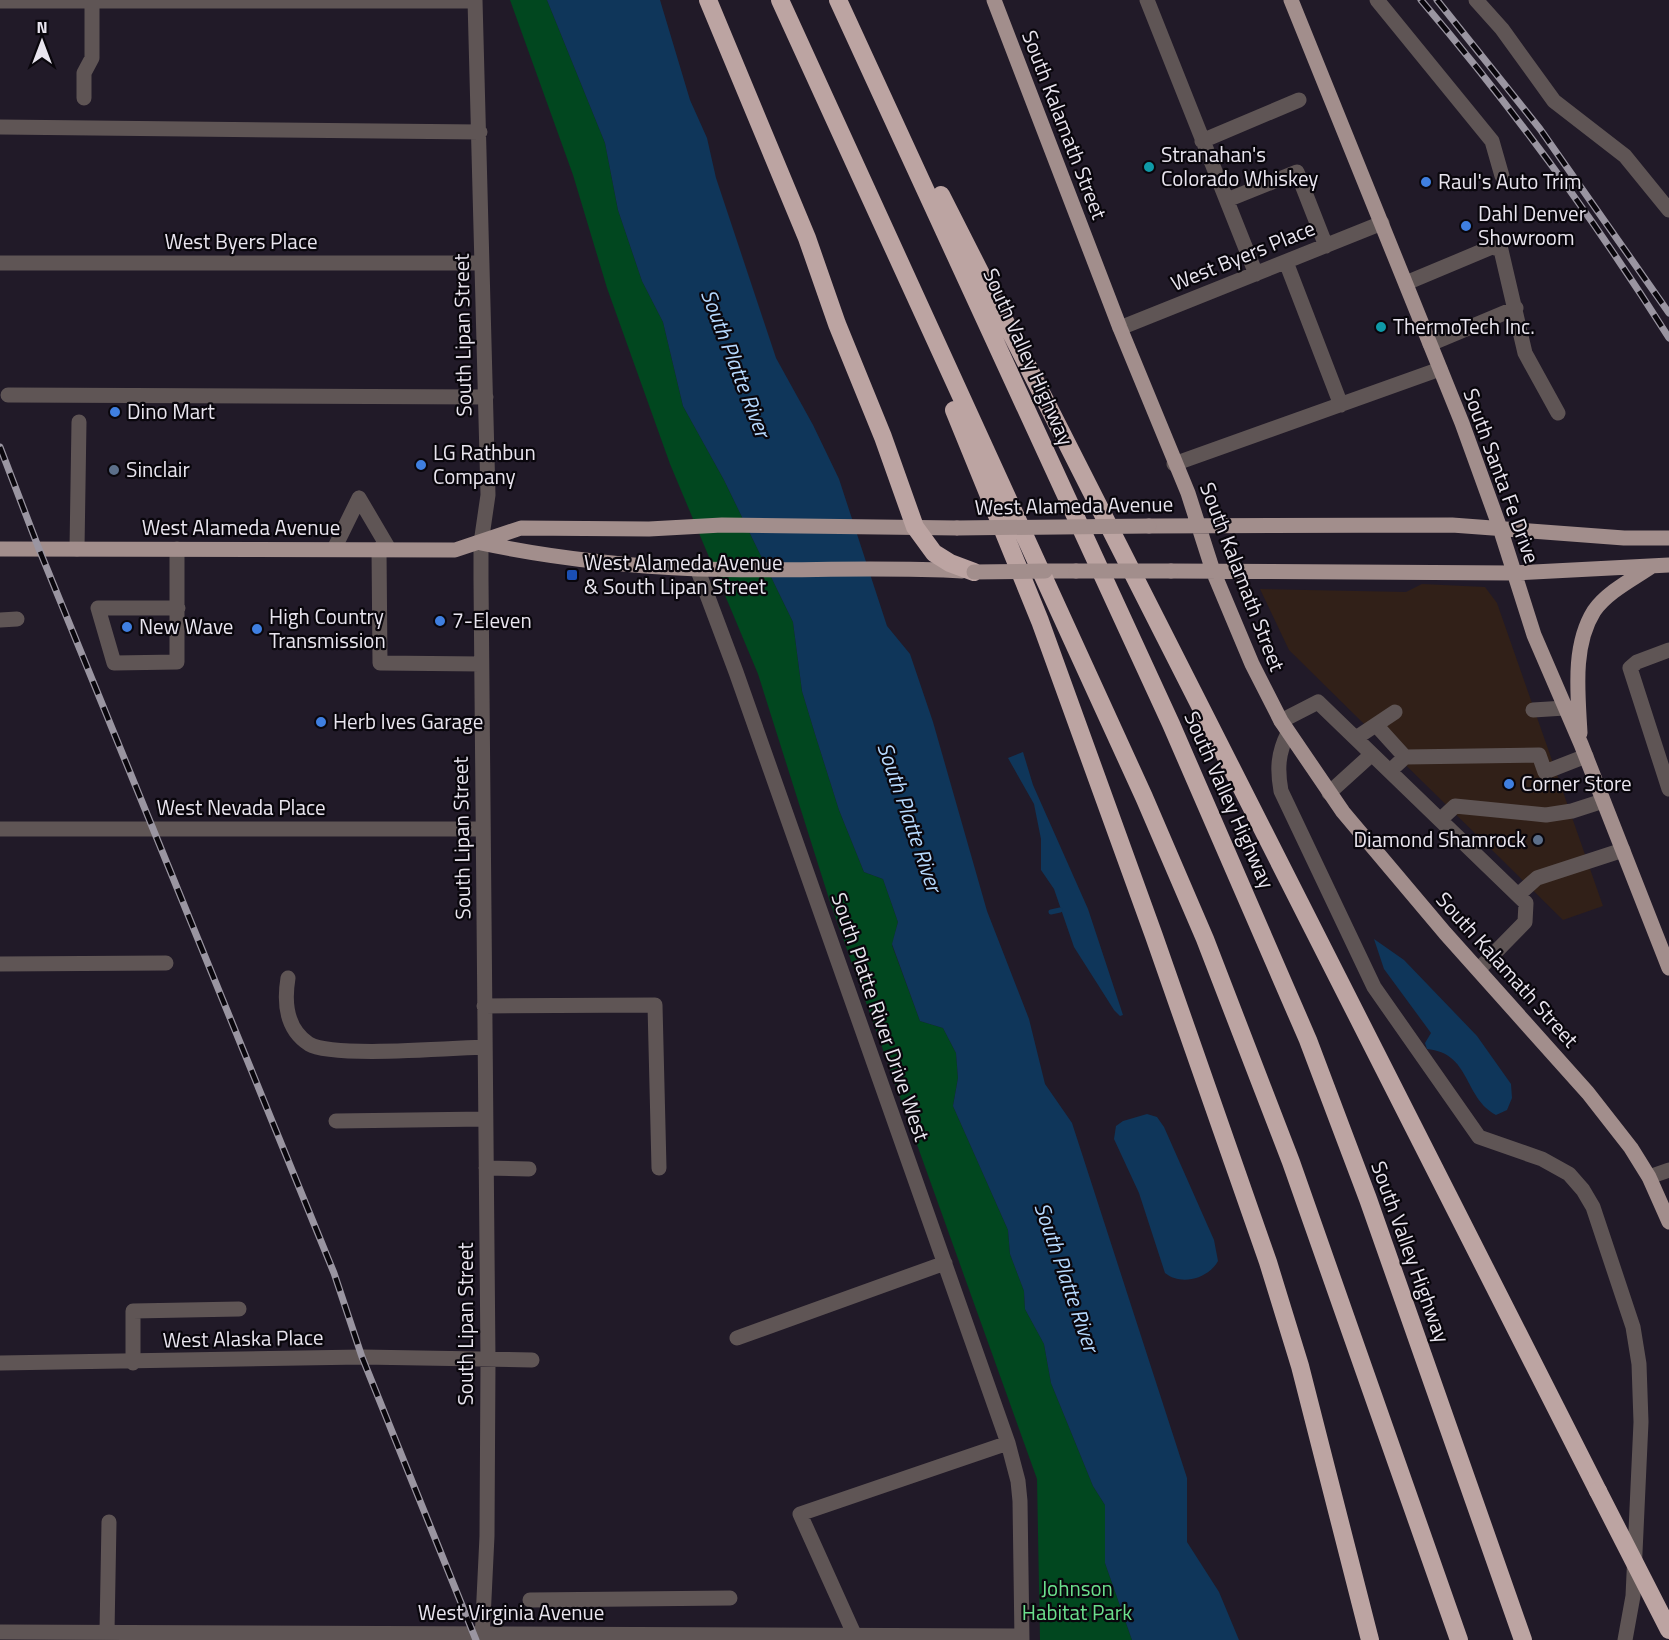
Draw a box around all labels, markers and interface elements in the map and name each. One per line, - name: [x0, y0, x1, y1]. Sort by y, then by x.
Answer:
- north arrow: [12, 12, 72, 72]
- text: N: [36, 15, 48, 39]
- street label: South Kalamath Street: [1014, 25, 1116, 224]
- place label: Stranahan's Colorado Whiskey: [1161, 138, 1318, 194]
- marker: Stranahan's Colorado Whiskey: [1142, 160, 1156, 174]
- place label: Raul's Auto Trim: [1438, 165, 1582, 197]
- marker: Raul's Auto Trim: [1419, 175, 1433, 189]
- place label: Dahl Denver Showroom: [1478, 197, 1586, 253]
- street label: West Byers Place: [1166, 212, 1320, 299]
- marker: Dahl Denver Showroom: [1459, 219, 1473, 233]
- street label: West Byers Place: [164, 225, 318, 257]
- street label: South Lipan Street: [445, 253, 479, 417]
- street label: South Valley Highway: [975, 263, 1082, 450]
- water label: South Platte River: [692, 284, 781, 445]
- place label: ThermoTech Inc.: [1393, 310, 1535, 342]
- marker: ThermoTech Inc.: [1374, 320, 1388, 334]
- street label: South Santa Fe Drive: [1455, 384, 1548, 568]
- place label: Dino Mart: [127, 395, 216, 427]
- marker: Dino Mart: [108, 405, 122, 419]
- place label: LG Rathbun Company: [433, 436, 536, 492]
- place label: Sinclair: [126, 453, 190, 485]
- marker: LG Rathbun Company: [414, 458, 428, 472]
- marker: Sinclair: [107, 463, 121, 477]
- street label: South Kalamath Street: [1192, 477, 1294, 676]
- street label: West Alameda Avenue: [974, 487, 1174, 523]
- street label: West Alameda Avenue: [142, 511, 340, 543]
- place label: West Alameda Avenue & South Lipan Street: [584, 546, 783, 602]
- marker: West Alameda Avenue & South Lipan Street: [565, 568, 579, 582]
- place label: High Country Transmission: [269, 600, 386, 656]
- place label: 7-Eleven: [452, 604, 532, 636]
- place label: New Wave: [139, 610, 233, 642]
- marker: 7-Eleven: [433, 614, 447, 628]
- marker: New Wave: [120, 620, 134, 634]
- marker: High Country Transmission: [250, 622, 264, 636]
- place label: Herb Ives Garage: [333, 705, 483, 737]
- street label: South Valley Highway: [1176, 706, 1283, 893]
- marker: Herb Ives Garage: [314, 715, 328, 729]
- water label: South Platte River: [869, 738, 952, 899]
- street label: South Lipan Street: [444, 756, 478, 920]
- place label: Corner Store: [1521, 767, 1632, 799]
- marker: Corner Store: [1502, 777, 1516, 791]
- street label: West Nevada Place: [156, 791, 326, 823]
- place label: Diamond Shamrock: [1354, 823, 1526, 855]
- marker: Diamond Shamrock: [1531, 833, 1545, 847]
- street label: South Kalamath Street: [1429, 884, 1587, 1055]
- street label: South Platte River Drive West: [823, 888, 939, 1146]
- street label: South Valley Highway: [1363, 1156, 1459, 1347]
- water label: South Platte River: [1026, 1198, 1109, 1359]
- street label: South Lipan Street: [449, 1242, 481, 1406]
- street label: West Alaska Place: [162, 1321, 324, 1355]
- park label: Johnson Habitat Park: [1022, 1572, 1132, 1628]
- street label: West Virginia Avenue: [418, 1596, 604, 1628]

